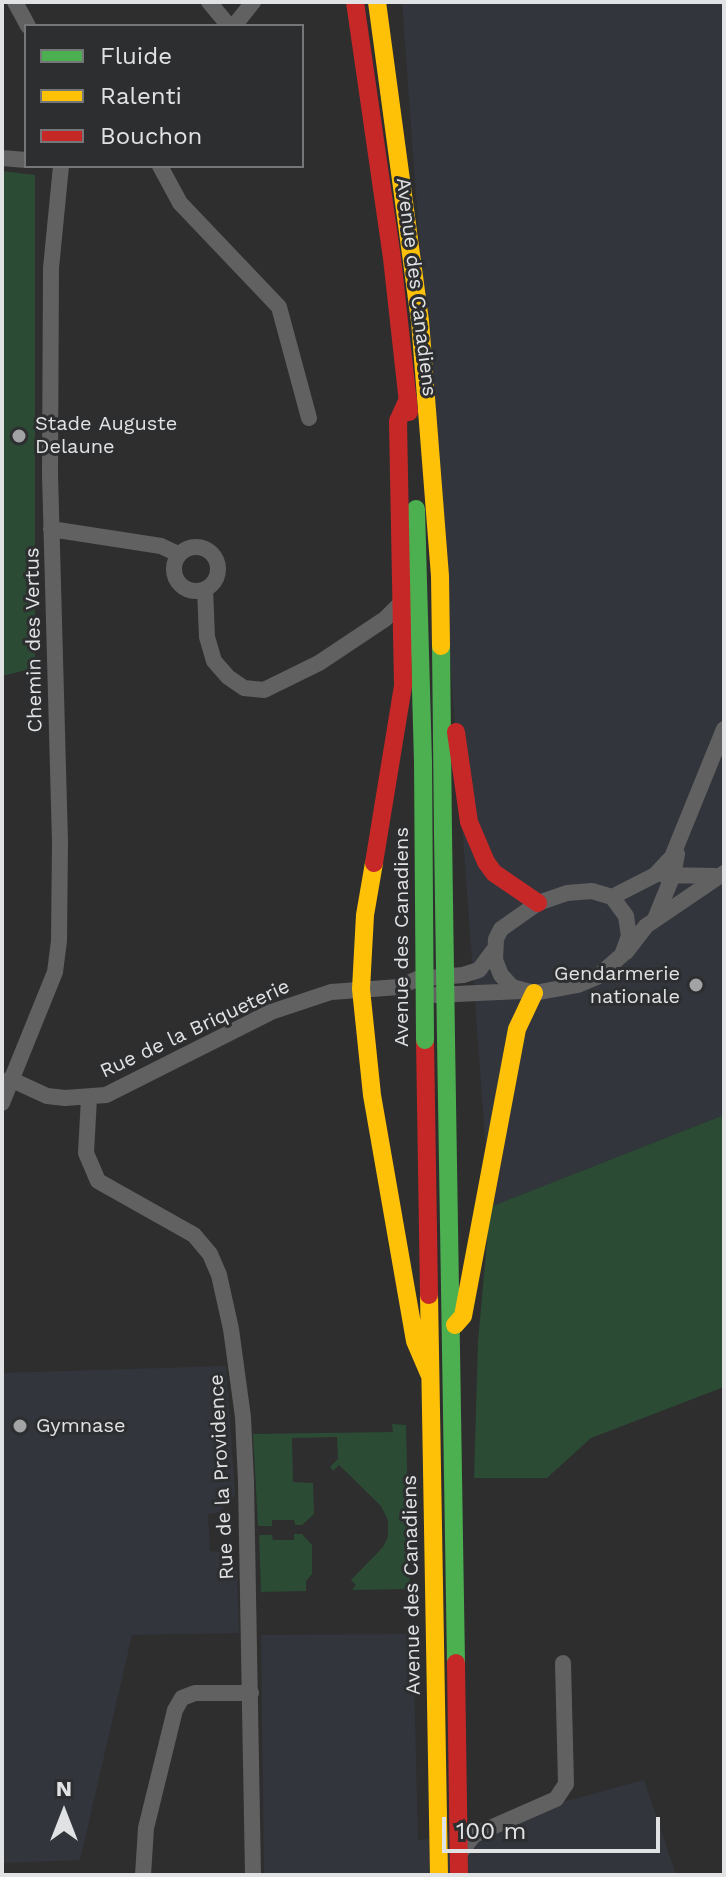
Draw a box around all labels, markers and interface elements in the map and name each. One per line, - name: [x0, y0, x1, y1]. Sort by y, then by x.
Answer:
- legend: [24, 24, 304, 168]
- text: Fluide: [100, 42, 172, 70]
- text: Ralenti: [100, 82, 182, 110]
- text: Bouchon: [100, 122, 202, 150]
- street label: Avenue des Canadiens: [391, 176, 441, 398]
- place label: Stade Auguste Delaune: [35, 412, 177, 459]
- marker: Stade Auguste Delaune: [10, 427, 28, 445]
- street label: Chemin des Vertus: [20, 547, 48, 733]
- street label: Avenue des Canadiens: [390, 827, 414, 1047]
- place label: Gendarmerie nationale: [554, 962, 680, 1009]
- street label: Rue de la Briqueterie: [96, 974, 294, 1084]
- marker: Gendarmerie nationale: [687, 976, 705, 994]
- street label: Rue de la Providence: [205, 1374, 239, 1580]
- place label: Gymnase: [36, 1414, 125, 1438]
- marker: Gymnase: [11, 1417, 29, 1435]
- street label: Avenue des Canadiens: [398, 1475, 426, 1695]
- north arrow: [24, 1773, 104, 1853]
- text: N: [56, 1776, 72, 1801]
- scale bar: [446, 1801, 664, 1851]
- text: 100 m: [456, 1817, 526, 1845]

